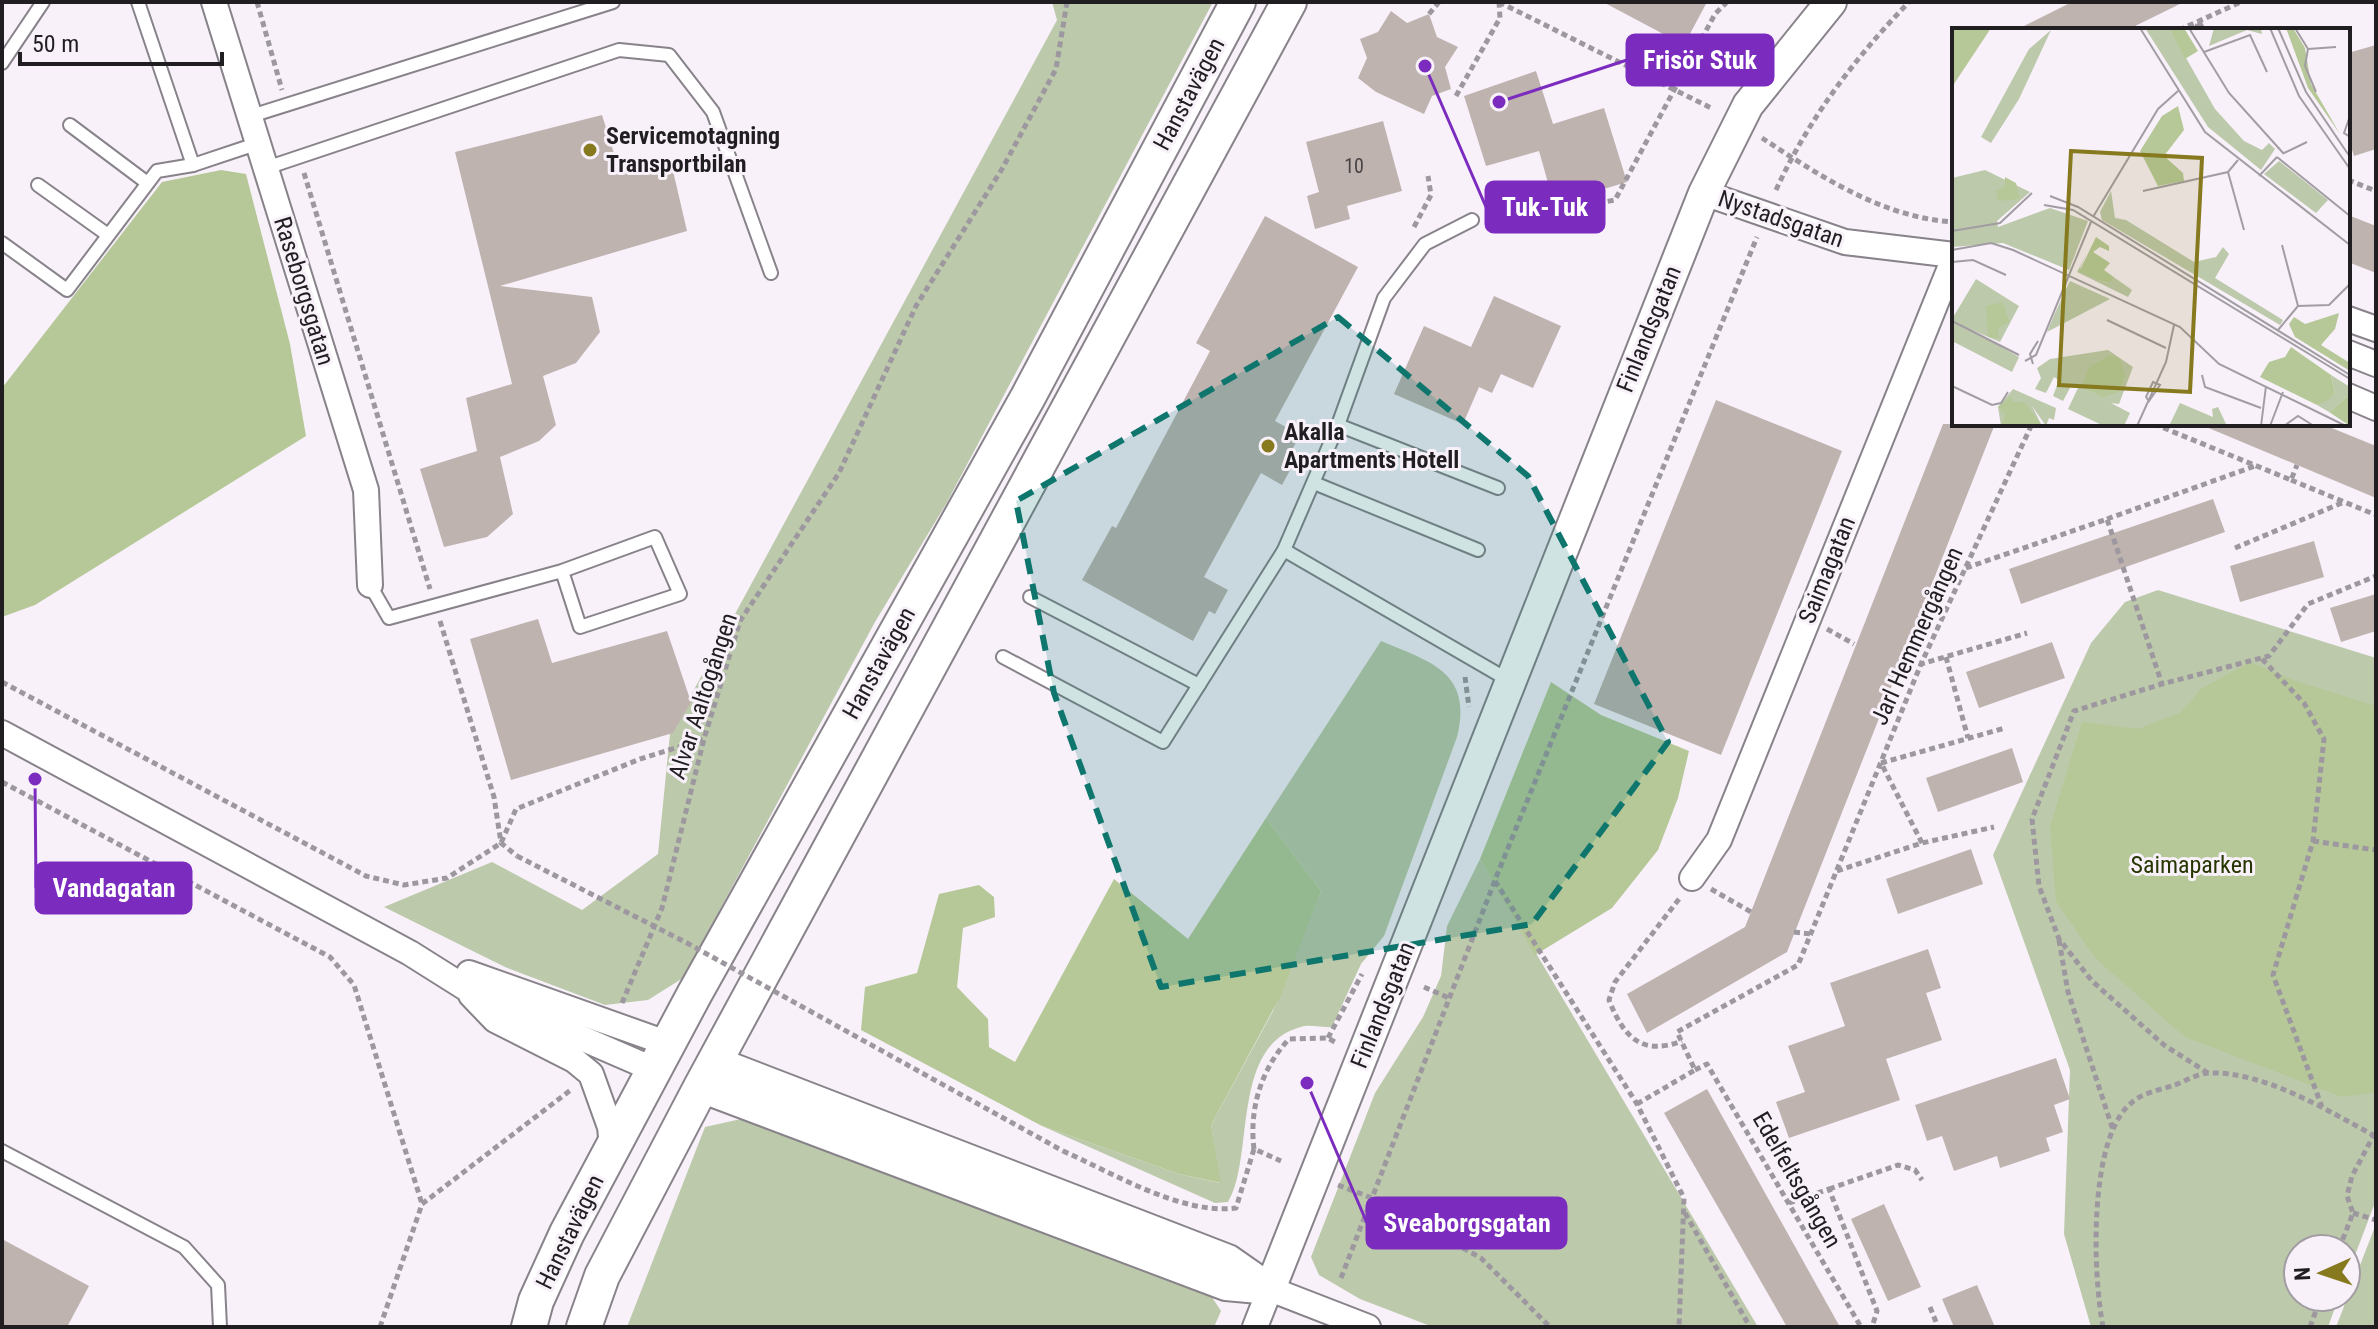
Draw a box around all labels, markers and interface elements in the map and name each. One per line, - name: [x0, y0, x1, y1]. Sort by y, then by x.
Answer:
- scale bar: [20, 16, 222, 66]
- inset map: [1952, 28, 2350, 426]
- text: 50 m: [32, 30, 79, 58]
- street label: Hanstavägen: [1148, 33, 1230, 155]
- callout: Frisör Stuk: [1627, 35, 1773, 85]
- text: Frisör Stuk: [1643, 45, 1757, 75]
- place label: Servicemotagning Transportbilan: [606, 122, 780, 178]
- marker: Servicemotagning Transportbilan: [581, 141, 599, 159]
- house number: 10: [1344, 154, 1364, 178]
- callout: Tuk-Tuk: [1486, 182, 1604, 232]
- street label: Nystadsgatan: [1715, 184, 1847, 254]
- text: Tuk-Tuk: [1502, 192, 1589, 222]
- street label: Raseborgsgatan: [268, 213, 340, 369]
- street label: Finlandsgatan: [1611, 262, 1687, 396]
- place label: Akalla Apartments Hotell: [1284, 418, 1459, 474]
- marker: Akalla Apartments Hotell: [1259, 437, 1277, 455]
- street label: Saimagatan: [1793, 513, 1861, 627]
- street label: Jarl Hemmergången: [1865, 543, 1969, 729]
- street label: Hanstavägen: [837, 602, 921, 724]
- street label: Alvar Aaltogången: [663, 609, 743, 783]
- park label: Saimaparken: [2130, 851, 2254, 879]
- callout: Vandagatan: [36, 863, 191, 913]
- text: Vandagatan: [53, 873, 175, 903]
- street label: Finlandsgatan: [1345, 938, 1421, 1072]
- street label: Edelfeltsgången: [1747, 1107, 1847, 1253]
- street label: Hanstavägen: [530, 1170, 610, 1294]
- callout: Sveaborgsgatan: [1367, 1198, 1566, 1248]
- text: Sveaborgsgatan: [1383, 1208, 1551, 1238]
- north arrow: [2282, 1233, 2362, 1313]
- text: N: [2290, 1267, 2315, 1281]

